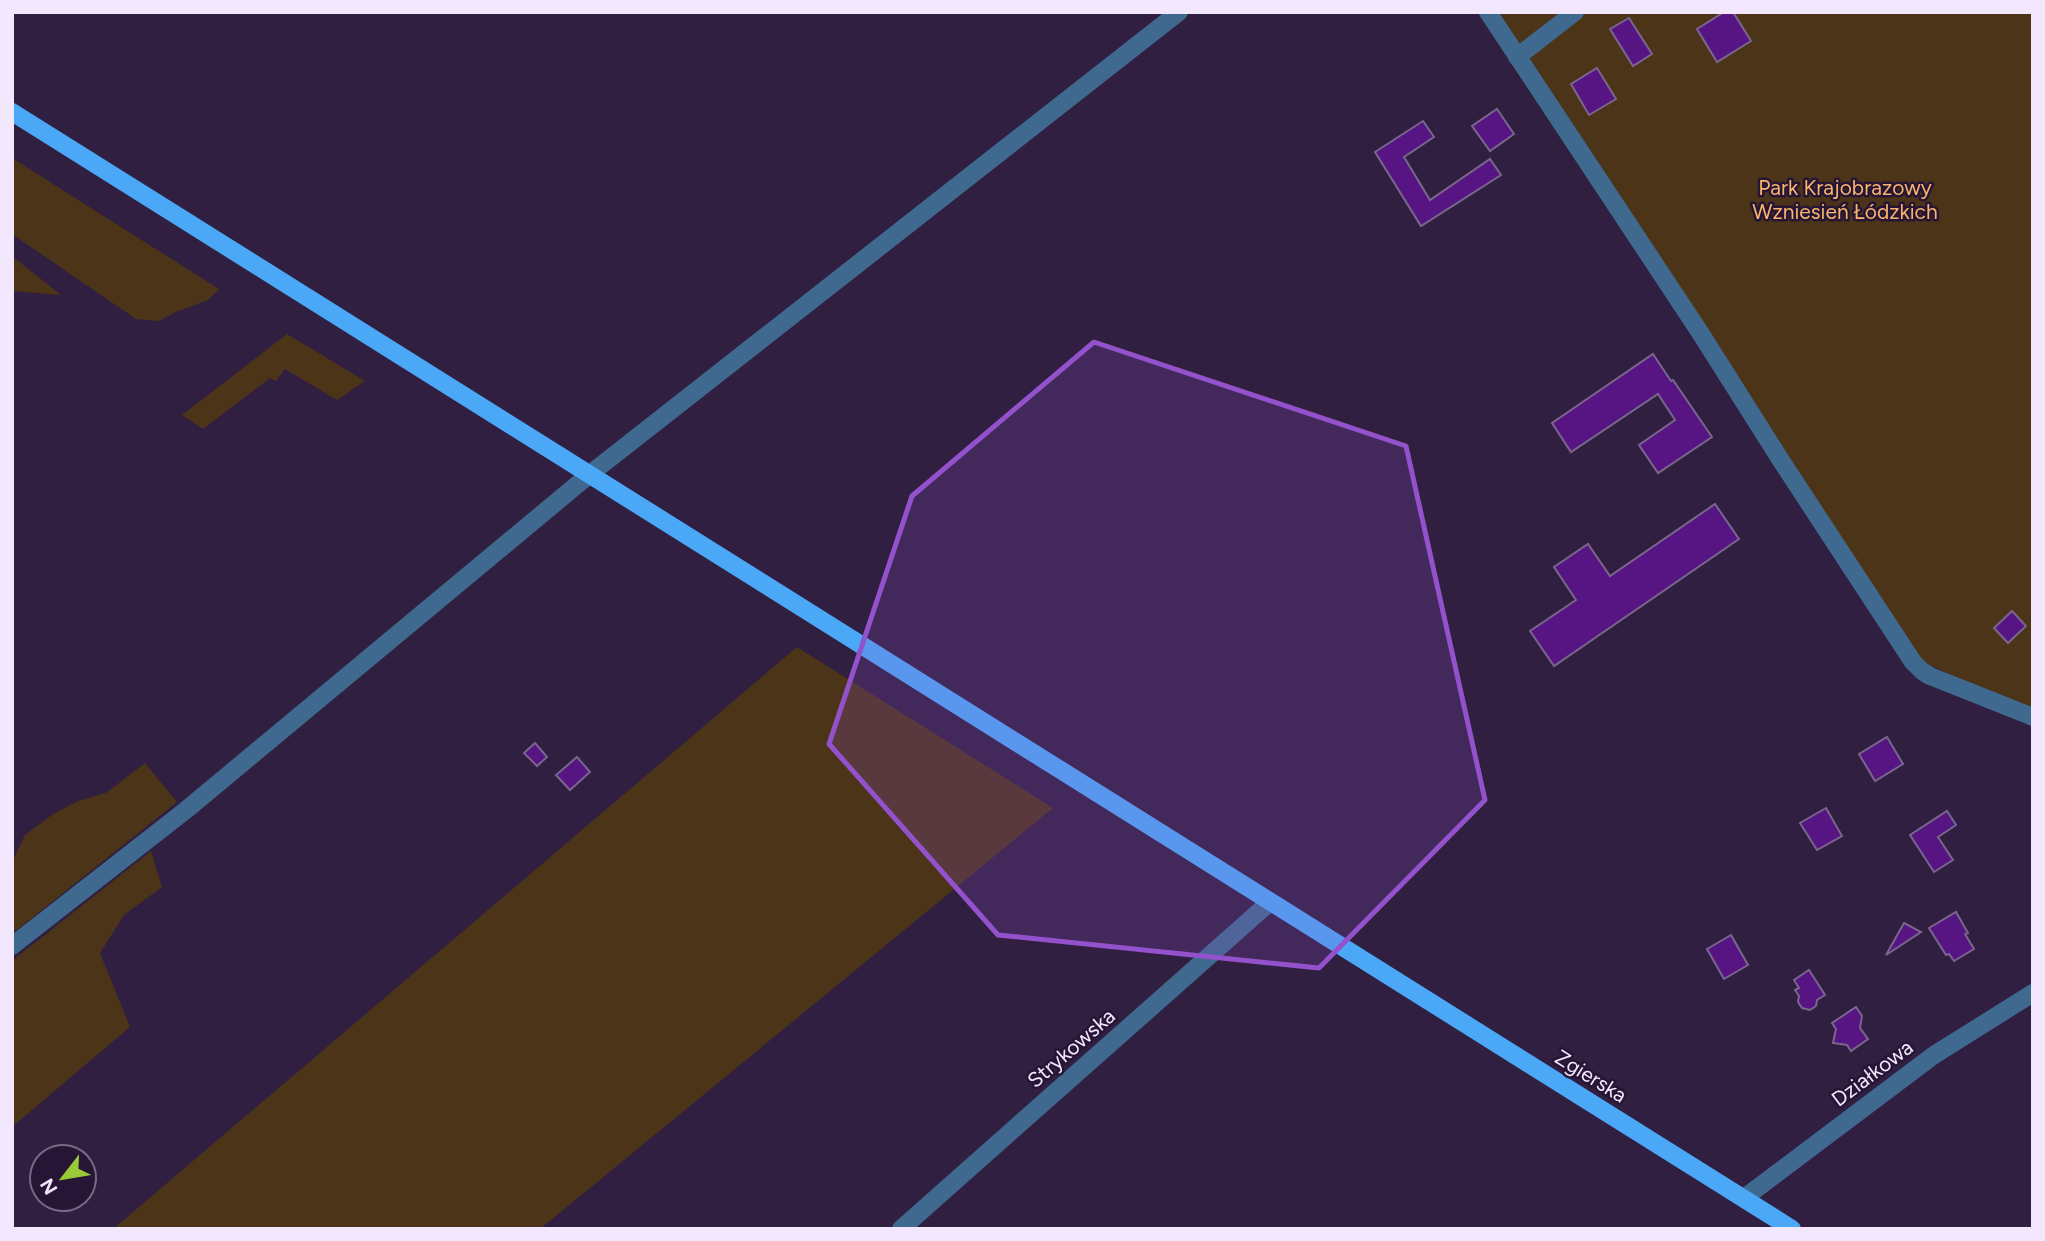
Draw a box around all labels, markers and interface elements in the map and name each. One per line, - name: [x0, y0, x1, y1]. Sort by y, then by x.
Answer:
- park label: Park Krajobrazowy Wzniesień Łódzkich: [1752, 175, 1938, 224]
- street label: Strykowska: [1022, 1003, 1120, 1093]
- street label: Działkowa: [1827, 1034, 1917, 1112]
- street label: Zgierska: [1551, 1044, 1631, 1108]
- north arrow: [28, 1143, 98, 1213]
- text: N: [35, 1174, 62, 1199]

